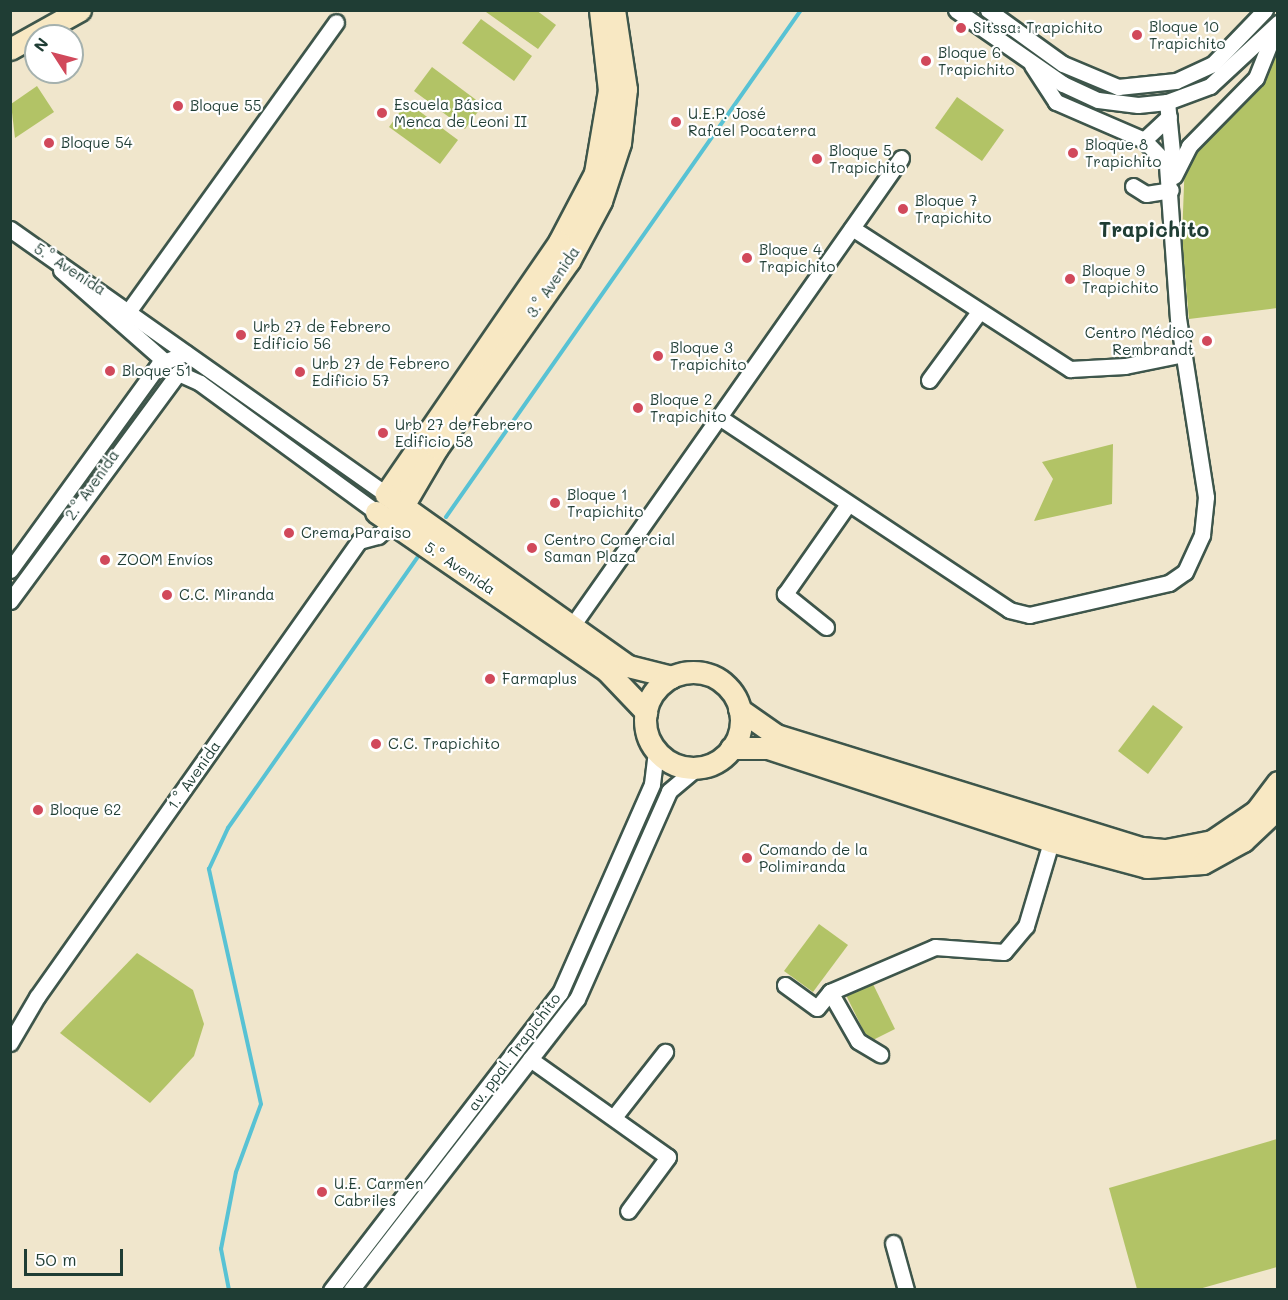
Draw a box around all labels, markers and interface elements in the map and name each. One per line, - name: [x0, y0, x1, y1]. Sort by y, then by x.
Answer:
- place label: Bloque 10 Trapichito: [1149, 17, 1225, 52]
- place label: Sitssa: Trapichito: [973, 19, 1102, 37]
- marker: Sitssa: Trapichito: [954, 21, 968, 35]
- north arrow: [24, 24, 84, 84]
- marker: Bloque 10 Trapichito: [1130, 28, 1144, 42]
- text: N: [29, 33, 53, 55]
- place label: Bloque 6 Trapichito: [938, 43, 1014, 78]
- marker: Bloque 6 Trapichito: [919, 54, 933, 68]
- place label: Escuela Básica Menca de Leoni II: [394, 95, 527, 130]
- place label: Bloque 55: [190, 97, 261, 115]
- marker: Bloque 55: [171, 99, 185, 113]
- place label: U.E.P. José Rafael Pocaterra: [688, 104, 817, 139]
- marker: Escuela Básica Menca de Leoni II: [375, 106, 389, 120]
- marker: U.E.P. José Rafael Pocaterra: [669, 115, 683, 129]
- place label: Bloque 54: [61, 134, 132, 152]
- place label: Bloque 8 Trapichito: [1085, 135, 1161, 170]
- marker: Bloque 54: [42, 136, 56, 150]
- place label: Bloque 5 Trapichito: [829, 141, 905, 176]
- marker: Bloque 8 Trapichito: [1066, 146, 1080, 160]
- marker: Bloque 5 Trapichito: [810, 152, 824, 166]
- place label: Bloque 7 Trapichito: [915, 191, 991, 226]
- marker: Bloque 7 Trapichito: [896, 202, 910, 216]
- district label: Trapichito: [1099, 216, 1209, 242]
- street label: 5.° Avenida: [31, 239, 109, 299]
- place label: Bloque 4 Trapichito: [759, 240, 835, 275]
- street label: 3.° Avenida: [523, 243, 583, 321]
- marker: Bloque 4 Trapichito: [740, 251, 754, 265]
- place label: Bloque 9 Trapichito: [1082, 261, 1158, 296]
- marker: Bloque 9 Trapichito: [1063, 272, 1077, 286]
- place label: Urb 27 de Febrero Edificio 56: [253, 317, 390, 352]
- place label: Centro Médico Rembrandt: [1085, 323, 1194, 358]
- marker: Urb 27 de Febrero Edificio 56: [234, 328, 248, 342]
- marker: Centro Médico Rembrandt: [1198, 332, 1216, 350]
- place label: Bloque 3 Trapichito: [670, 338, 746, 373]
- marker: Bloque 3 Trapichito: [651, 349, 665, 363]
- place label: Urb 27 de Febrero Edificio 57: [312, 354, 449, 389]
- place label: Bloque 51: [122, 362, 191, 380]
- marker: Bloque 51: [103, 364, 117, 378]
- marker: Urb 27 de Febrero Edificio 57: [293, 365, 307, 379]
- place label: Bloque 2 Trapichito: [650, 390, 726, 425]
- marker: Bloque 2 Trapichito: [631, 401, 645, 415]
- place label: Urb 27 de Febrero Edificio 58: [395, 415, 532, 450]
- marker: Urb 27 de Febrero Edificio 58: [376, 426, 390, 440]
- street label: 2.° Avenida: [61, 447, 123, 523]
- place label: Bloque 1 Trapichito: [567, 485, 643, 520]
- marker: Bloque 1 Trapichito: [548, 496, 562, 510]
- place label: Crema Paraiso: [301, 524, 411, 542]
- marker: Crema Paraiso: [282, 526, 296, 540]
- place label: Centro Comercial Saman Plaza: [544, 530, 675, 565]
- street label: 5.° Avenida: [421, 538, 499, 598]
- marker: Centro Comercial Saman Plaza: [525, 541, 539, 555]
- place label: ZOOM Envíos: [117, 551, 213, 569]
- marker: ZOOM Envíos: [98, 553, 112, 567]
- place label: C.C. Miranda: [179, 586, 275, 604]
- marker: C.C. Miranda: [160, 588, 174, 602]
- place label: Farmaplus: [502, 670, 577, 688]
- marker: Farmaplus: [483, 672, 497, 686]
- place label: C.C. Trapichito: [388, 735, 500, 753]
- street label: 1.° Avenida: [164, 737, 224, 813]
- marker: C.C. Trapichito: [369, 737, 383, 751]
- place label: Bloque 62: [50, 801, 121, 819]
- marker: Bloque 62: [31, 803, 45, 817]
- place label: Comando de la Polimiranda: [759, 840, 868, 875]
- marker: Comando de la Polimiranda: [740, 851, 754, 865]
- street label: av. ppal. Trapichito: [464, 990, 564, 1114]
- place label: U.E. Carmen Cabriles: [334, 1174, 423, 1209]
- marker: U.E. Carmen Cabriles: [315, 1185, 329, 1199]
- scale bar: [27, 1237, 126, 1275]
- text: 50 m: [35, 1247, 77, 1271]

